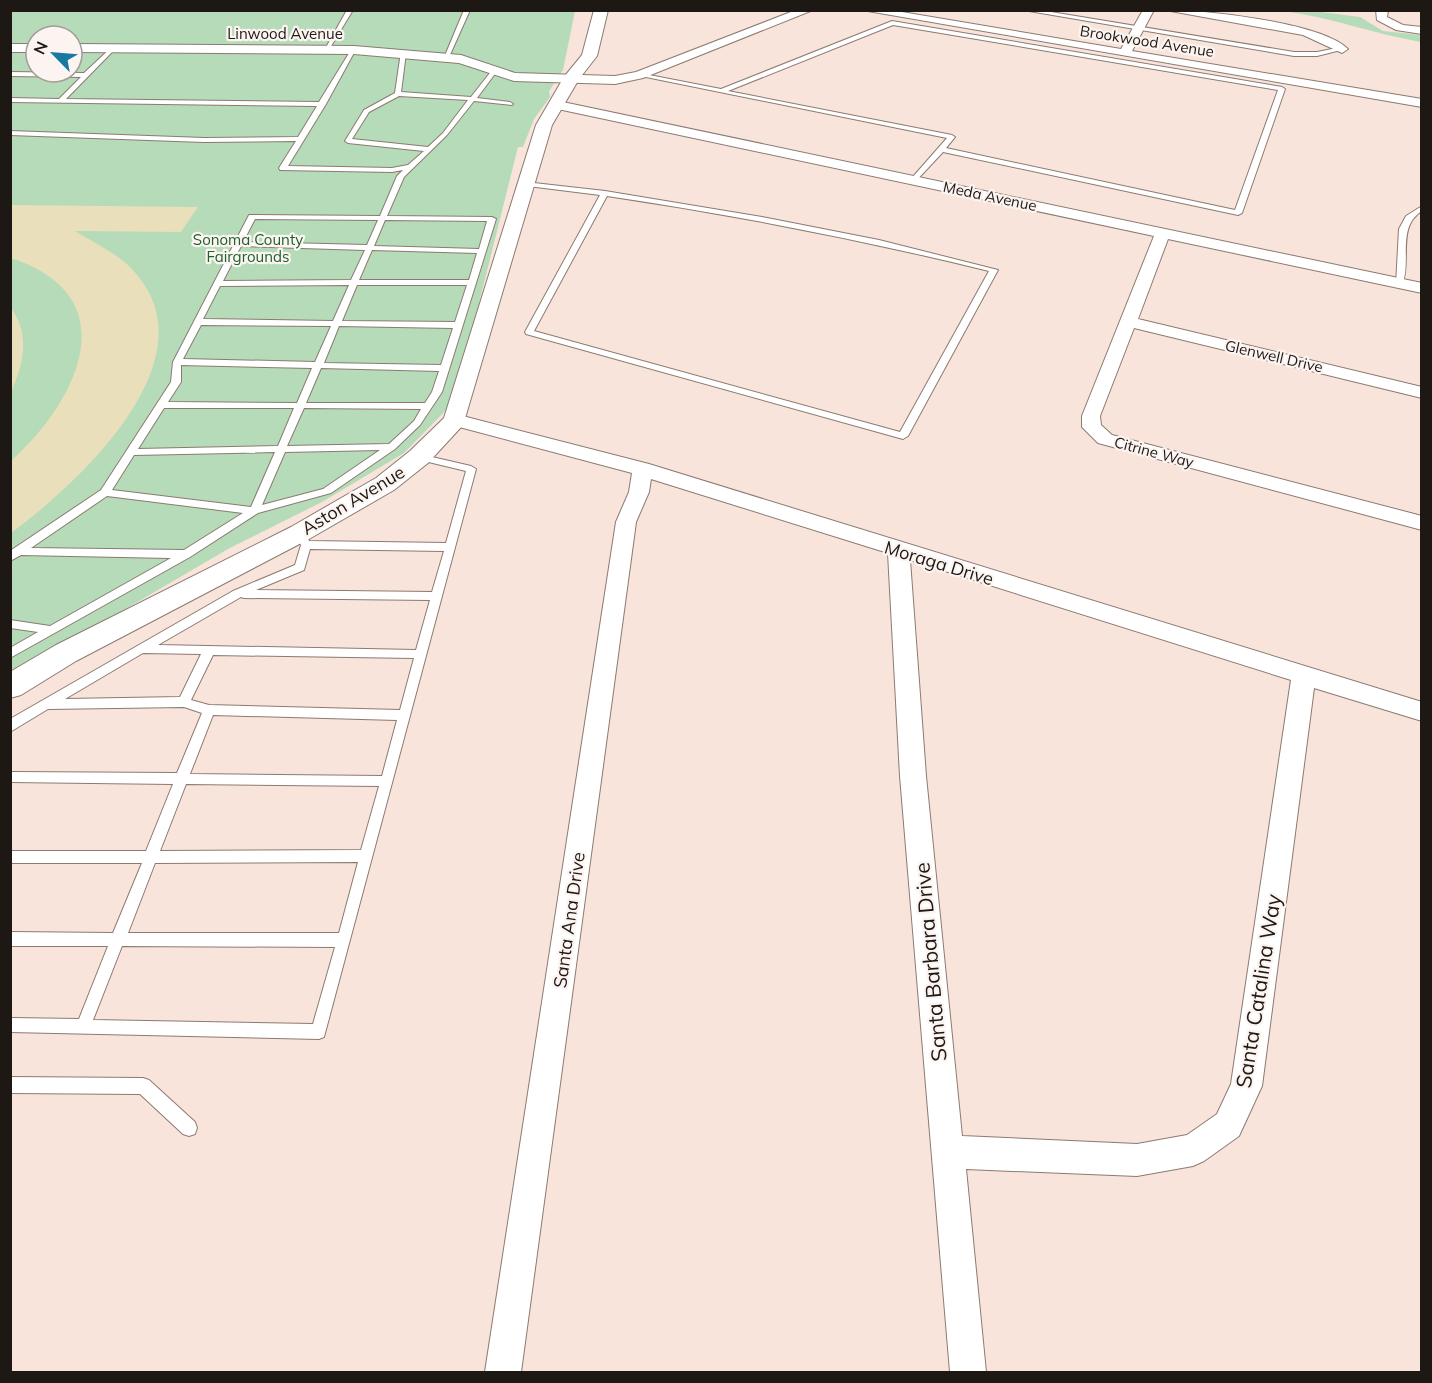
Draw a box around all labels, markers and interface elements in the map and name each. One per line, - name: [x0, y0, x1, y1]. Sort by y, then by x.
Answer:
- street label: Brookwood Avenue: [1079, 21, 1215, 61]
- north arrow: [24, 24, 84, 84]
- street label: Linwood Avenue: [227, 24, 343, 43]
- text: N: [29, 38, 52, 57]
- street label: Meda Avenue: [941, 177, 1039, 215]
- park label: Sonoma County Fairgrounds: [193, 230, 303, 266]
- street label: Glenwell Drive: [1223, 336, 1325, 376]
- street label: Citrine Way: [1112, 432, 1196, 472]
- street label: Aston Avenue: [297, 460, 409, 540]
- street label: Moraga Drive: [882, 536, 996, 590]
- street label: Santa Ana Drive: [548, 851, 590, 989]
- street label: Santa Barbara Drive: [908, 862, 952, 1062]
- street label: Santa Catalina Way: [1230, 892, 1286, 1090]

